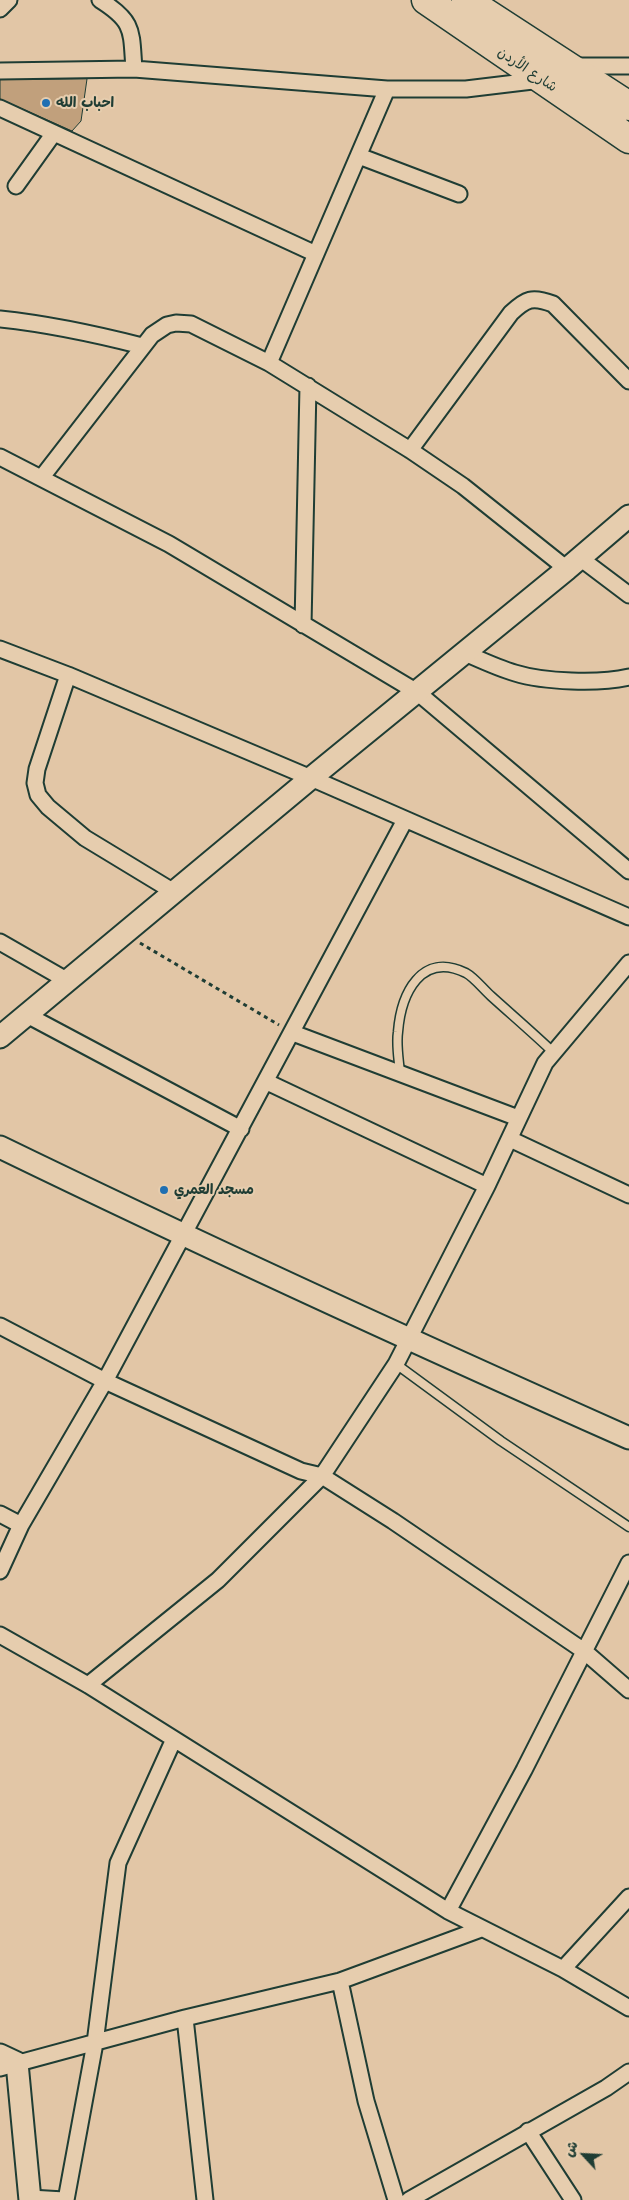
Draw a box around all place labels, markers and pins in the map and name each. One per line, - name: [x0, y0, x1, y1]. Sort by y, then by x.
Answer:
- place label: احباب الله: [56, 95, 114, 111]
- marker: احباب الله: [40, 97, 52, 109]
- place label: مسجد العمري: [174, 1182, 254, 1198]
- marker: مسجد العمري: [158, 1184, 170, 1196]

